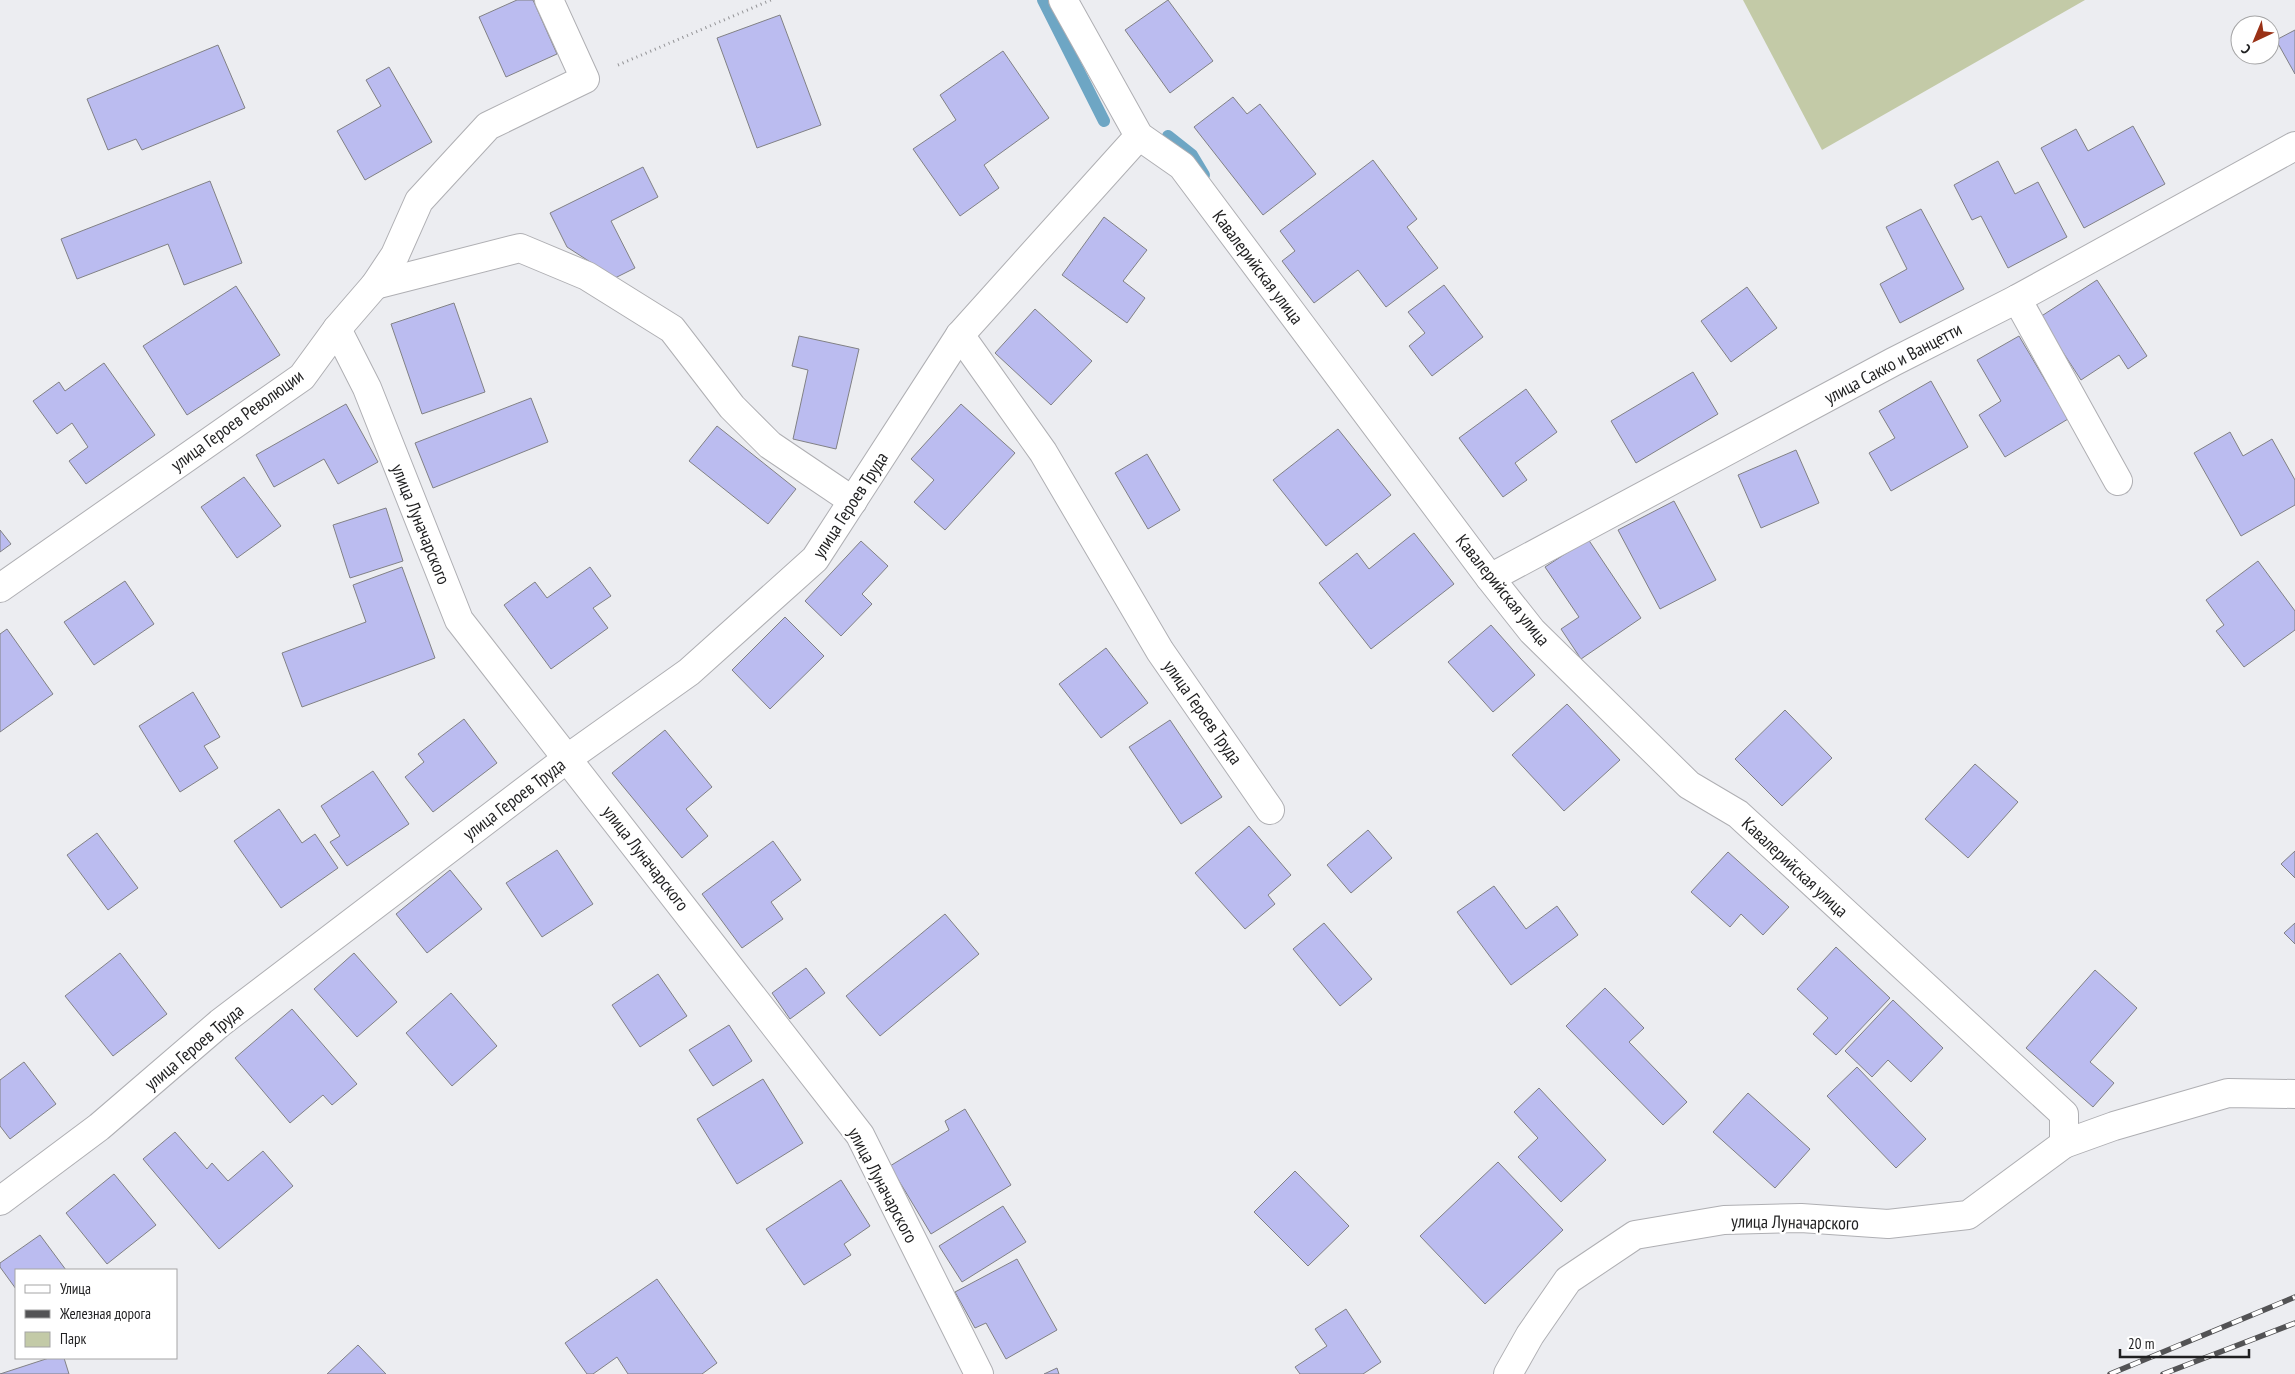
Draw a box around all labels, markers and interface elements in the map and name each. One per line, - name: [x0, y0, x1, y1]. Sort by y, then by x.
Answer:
- north arrow: [2230, 15, 2280, 65]
- text: С: [2237, 40, 2255, 58]
- street label: Кавалерийская улица: [1208, 205, 1308, 329]
- street label: улица Сакко и Ванцетти: [1820, 317, 1966, 409]
- street label: улица Героев Революции: [166, 364, 308, 476]
- street label: улица Героев Труда: [807, 447, 893, 563]
- street label: улица Луначарского: [386, 461, 456, 588]
- street label: Кавалерийская улица: [1451, 529, 1555, 651]
- street label: улица Героев Труда: [1158, 655, 1248, 769]
- street label: улица Героев Труда: [458, 753, 570, 845]
- street label: улица Луначарского: [598, 801, 694, 916]
- street label: Кавалерийская улица: [1737, 812, 1853, 922]
- street label: улица Героев Труда: [140, 999, 248, 1095]
- street label: улица Луначарского: [843, 1123, 923, 1247]
- street label: улица Луначарского: [1731, 1209, 1859, 1235]
- legend: [15, 1269, 178, 1359]
- text: Улица: [60, 1279, 91, 1298]
- text: Железная дорога: [59, 1304, 151, 1323]
- scale bar: [2120, 1326, 2249, 1358]
- text: Парк: [60, 1329, 86, 1348]
- text: 20 m: [2128, 1334, 2154, 1353]

